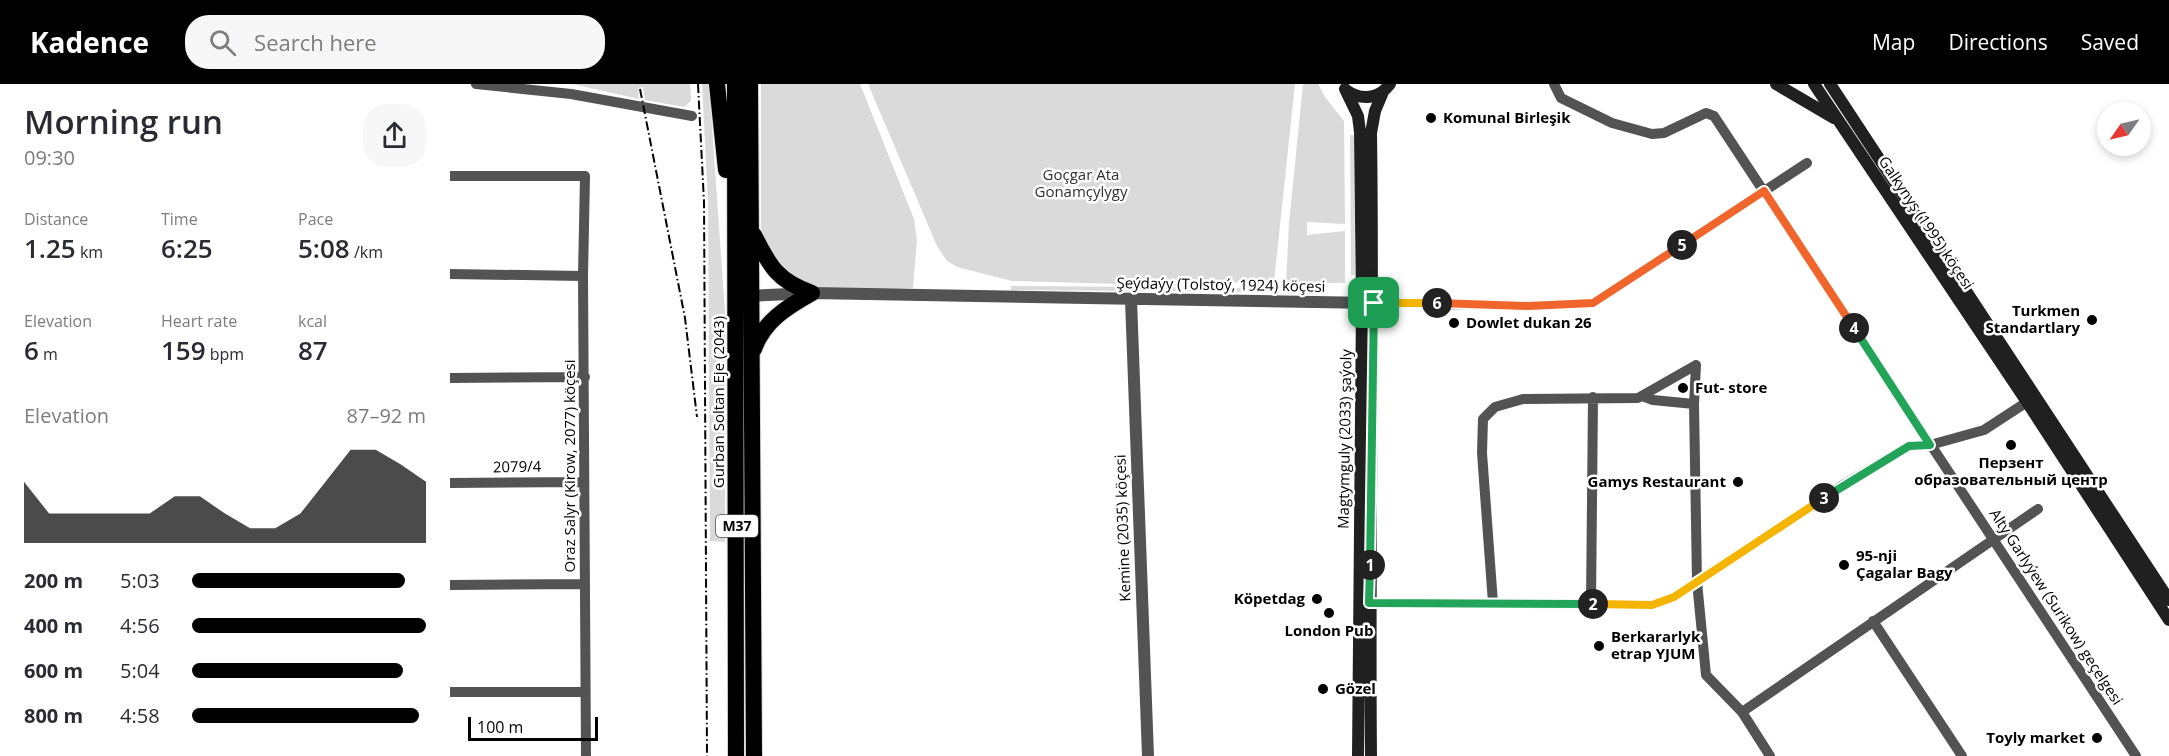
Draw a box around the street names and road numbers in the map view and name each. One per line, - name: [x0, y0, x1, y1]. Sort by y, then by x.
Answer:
- street label: Galkynyş (1995) köçesi: [1875, 152, 1979, 293]
- street label: Şeýdaýy (Tolstoý, 1924) köçesi: [1116, 272, 1326, 296]
- street label: Gurban Soltan Eje (2043): [708, 316, 728, 488]
- street label: Magtymguly (2033) şaýoly: [1332, 349, 1356, 529]
- street label: Oraz Salyr (Kirow, 2077) köçesi: [559, 360, 579, 572]
- street label: Kemine (2035) köçesi: [1109, 454, 1135, 602]
- street label: 2079/4: [493, 456, 542, 476]
- street label: Alty Garlyýew (Surikow) geçelgesi: [1986, 504, 2128, 708]
- road number: M37: [716, 515, 758, 537]

